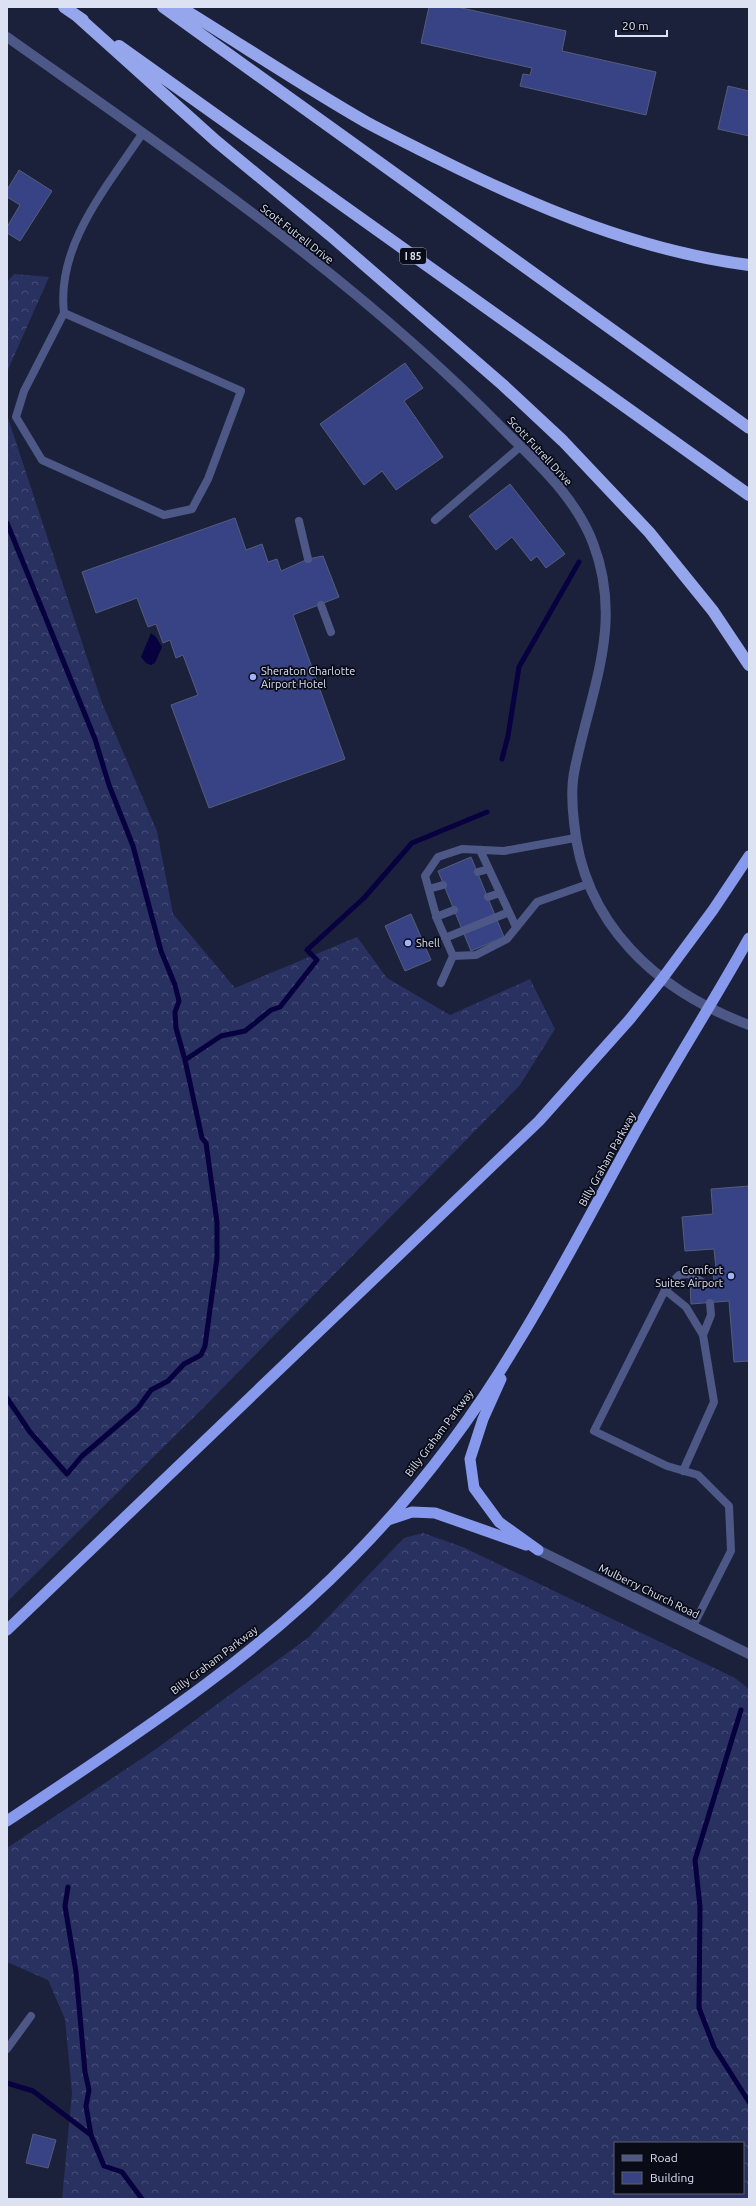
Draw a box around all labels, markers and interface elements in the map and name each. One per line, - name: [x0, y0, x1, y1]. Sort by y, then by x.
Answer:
- scale bar: [616, 12, 667, 38]
- text: 20 m: [622, 19, 649, 32]
- street label: Scott Futrell Drive: [258, 202, 336, 266]
- road number: I 85: [400, 248, 426, 264]
- street label: Scott Futrell Drive: [505, 414, 575, 488]
- place label: Sheraton Charlotte Airport Hotel: [261, 665, 355, 690]
- marker: Sheraton Charlotte Airport Hotel: [248, 672, 258, 682]
- place label: Shell: [416, 937, 440, 949]
- marker: Shell: [403, 938, 413, 948]
- street label: Billy Graham Parkway: [576, 1109, 638, 1208]
- place label: Comfort Suites Airport: [655, 1264, 724, 1289]
- marker: Comfort Suites Airport: [726, 1271, 736, 1281]
- street label: Billy Graham Parkway: [402, 1387, 476, 1479]
- street label: Mulberry Church Road: [597, 1561, 701, 1621]
- street label: Billy Graham Parkway: [168, 1623, 260, 1697]
- legend: [614, 2142, 744, 2194]
- text: Road: [650, 2151, 678, 2164]
- text: Building: [650, 2171, 694, 2184]

